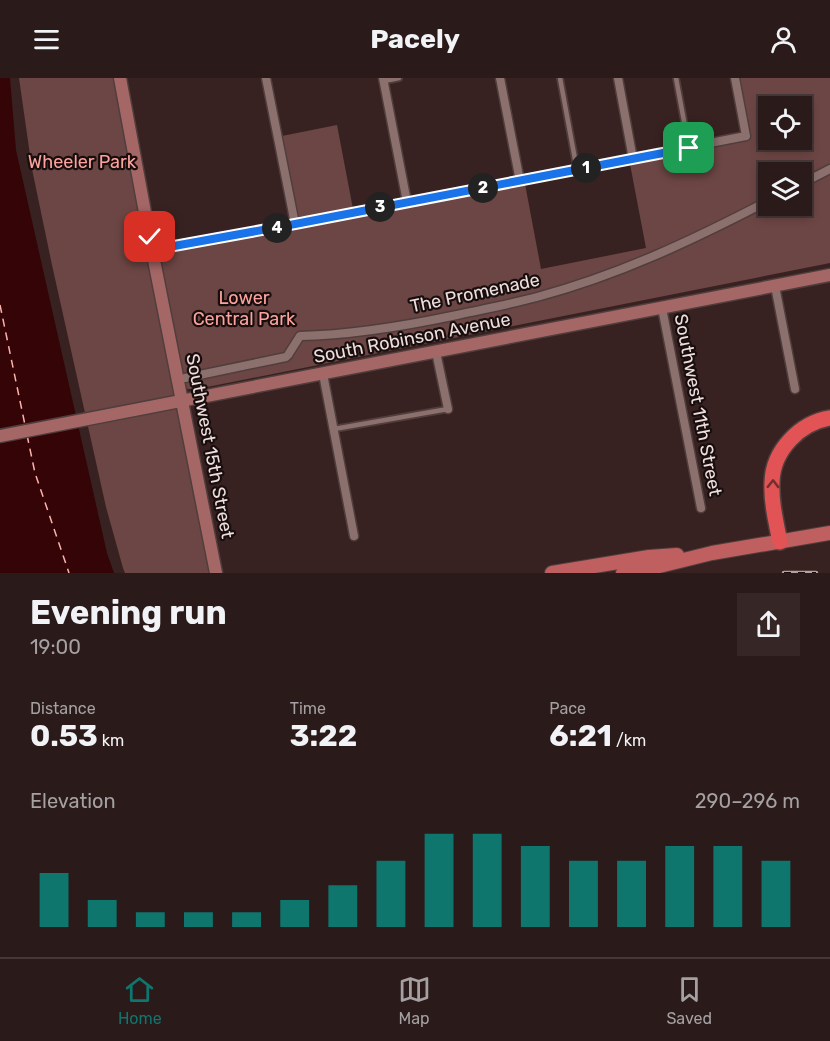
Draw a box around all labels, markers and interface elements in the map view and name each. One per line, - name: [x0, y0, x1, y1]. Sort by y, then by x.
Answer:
- icon: menu: [30, 23, 63, 56]
- text: Pacely: [370, 23, 460, 55]
- icon: person: [767, 23, 800, 56]
- map controls: [758, 96, 812, 216]
- button: locate: [758, 96, 812, 150]
- pin: [663, 122, 714, 173]
- icon: arrive: [672, 131, 705, 164]
- park label: Wheeler Park: [28, 151, 137, 173]
- pin: 1: [571, 153, 601, 183]
- text: 1: [582, 158, 590, 177]
- button: layers: [758, 162, 812, 216]
- pin: 2: [468, 173, 498, 203]
- text: 2: [478, 178, 488, 197]
- pin: 3: [365, 192, 395, 222]
- text: 3: [375, 197, 385, 216]
- pin: [124, 211, 175, 262]
- pin: 4: [262, 213, 292, 243]
- text: 4: [272, 218, 282, 237]
- icon: check: [133, 220, 166, 253]
- street label: The Promenade: [408, 269, 542, 317]
- park label: Lower Central Park: [193, 287, 296, 330]
- street label: South Robinson Avenue: [312, 308, 512, 368]
- street label: Southwest 11th Street: [670, 312, 726, 498]
- street label: Southwest 15th Street: [181, 352, 239, 540]
- one-way arrow: [766, 479, 779, 488]
- text: Evening run: [30, 593, 227, 632]
- button: share: [737, 593, 800, 656]
- text: 19:00: [30, 635, 81, 659]
- text: Distance: [30, 699, 96, 718]
- text: Time: [290, 699, 326, 718]
- text: Pace: [549, 699, 586, 718]
- text: 0.53: [30, 718, 98, 754]
- text: 3:22: [290, 718, 357, 754]
- text: 6:21: [549, 718, 612, 754]
- text: km: [98, 731, 124, 750]
- text: /km: [612, 731, 646, 750]
- text: Elevation: [30, 789, 116, 813]
- text: 290–296 m: [695, 789, 800, 813]
- tab: Home: [118, 973, 162, 1028]
- tab: Map: [398, 973, 431, 1028]
- tab: Saved: [666, 973, 712, 1028]

